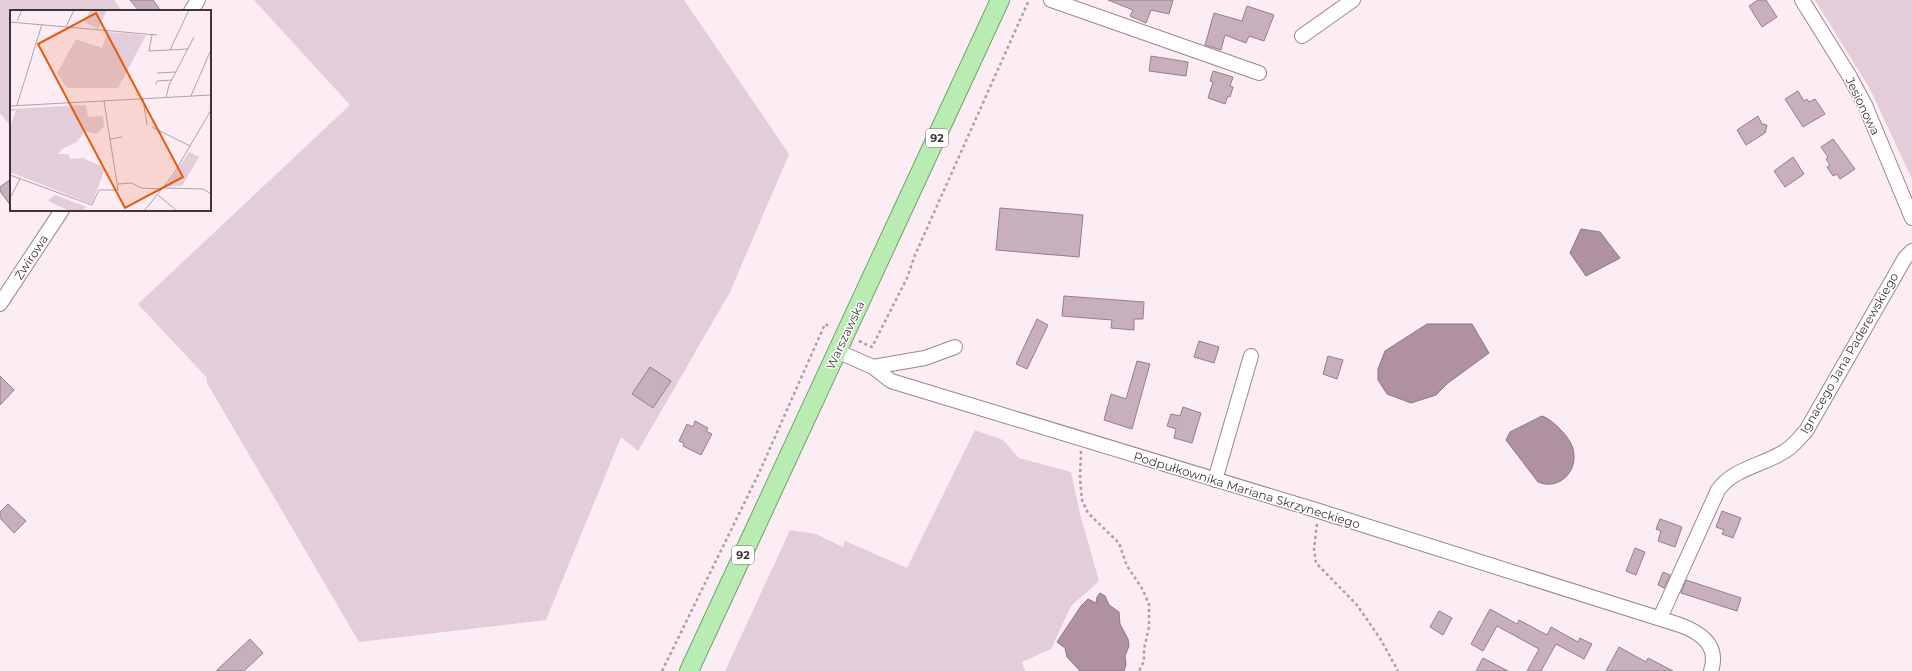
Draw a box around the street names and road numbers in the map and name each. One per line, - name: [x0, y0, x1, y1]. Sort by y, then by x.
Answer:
- street label: Jesionowa: [1842, 74, 1883, 137]
- road number: 92: [926, 129, 948, 147]
- street label: Żwirowa: [11, 232, 51, 282]
- street label: Ignacego Jana Paderewskiego: [1797, 270, 1901, 436]
- street label: Warszawska: [823, 298, 867, 372]
- street label: Podpułkownika Mariana Skrzyneckiego: [1132, 448, 1362, 532]
- road number: 92: [732, 546, 754, 564]

